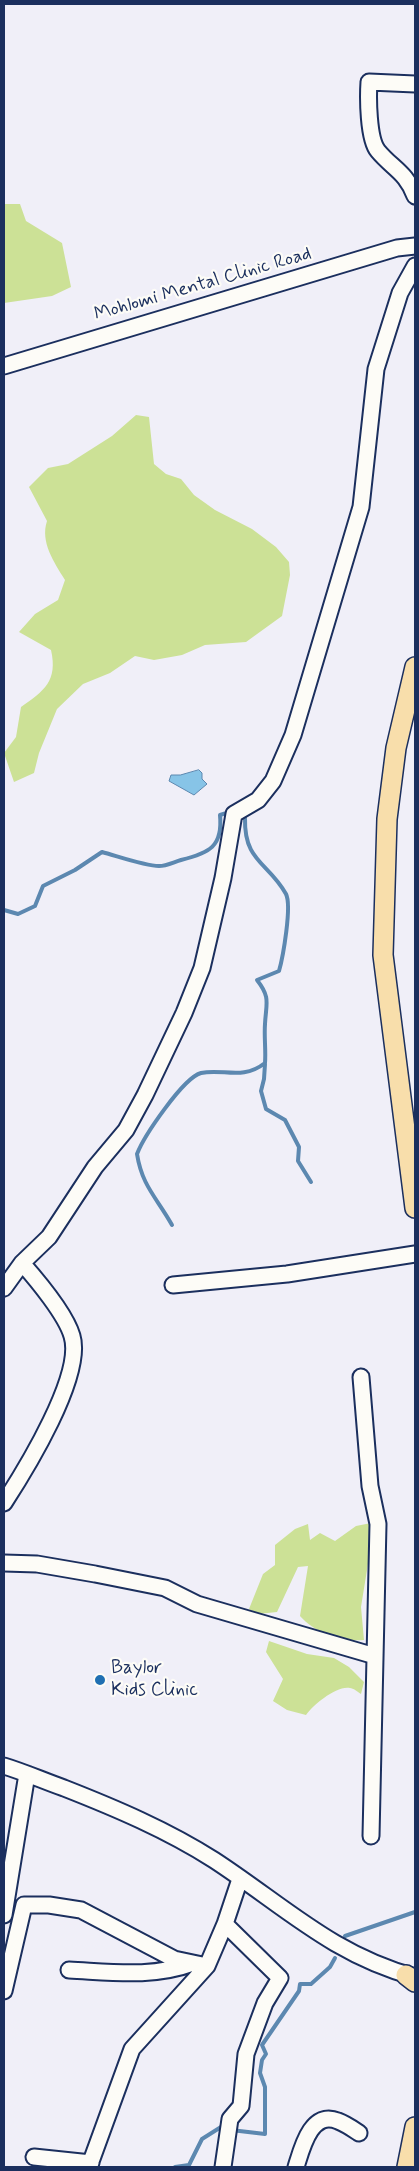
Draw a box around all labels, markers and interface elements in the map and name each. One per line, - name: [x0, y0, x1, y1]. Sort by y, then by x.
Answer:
- street label: Mohlomi Mental Clinic Road: [92, 243, 314, 327]
- place label: Baylor Kids Clinic: [111, 1658, 198, 1702]
- marker: Baylor Kids Clinic: [93, 1673, 107, 1687]

